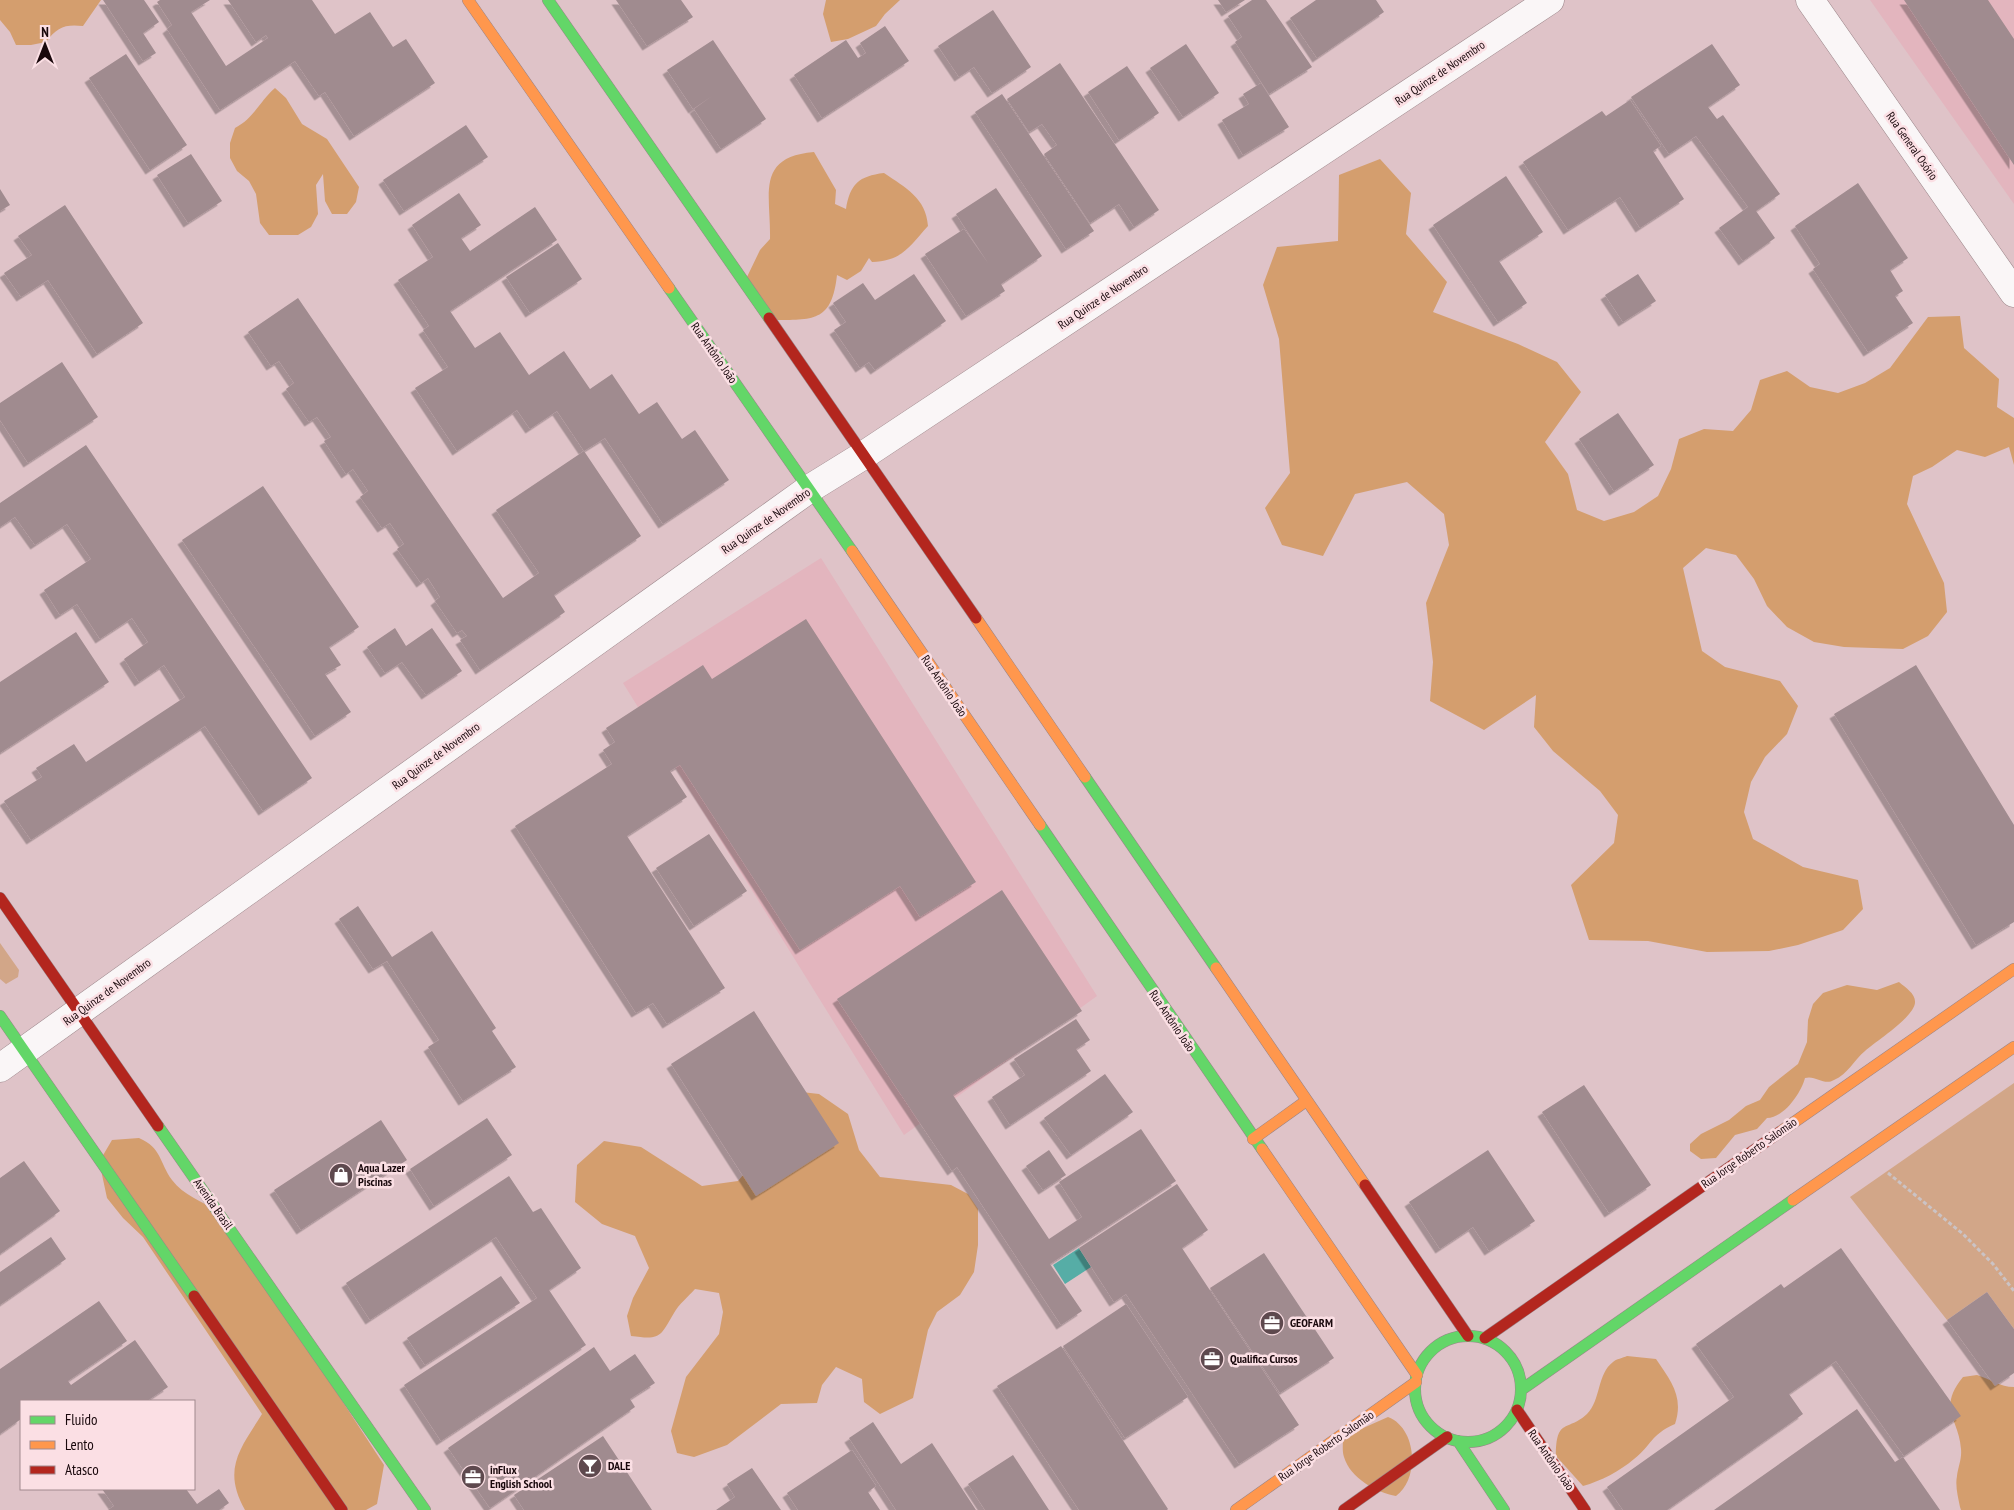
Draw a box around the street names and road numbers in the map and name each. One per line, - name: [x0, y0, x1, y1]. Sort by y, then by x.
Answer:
- street label: Rua Quinze de Novembro: [1392, 37, 1487, 108]
- street label: Rua General Osório: [1883, 109, 1941, 183]
- street label: Rua Quinze de Novembro: [1055, 261, 1150, 332]
- street label: Rua Antônio João: [688, 319, 741, 386]
- street label: Rua Quinze de Novembro: [718, 484, 813, 557]
- street label: Rua Antônio João: [918, 652, 970, 719]
- street label: Rua Quinze de Novembro: [389, 719, 483, 793]
- street label: Rua Quinze de Novembro: [60, 955, 154, 1029]
- street label: Rua Antônio João: [1146, 987, 1198, 1054]
- street label: Rua Jorge Roberto Salomão: [1698, 1114, 1799, 1191]
- street label: Avenida Brasil: [190, 1175, 236, 1232]
- street label: Rua Jorge Roberto Salomão: [1275, 1407, 1376, 1484]
- street label: Rua Antônio João: [1525, 1426, 1578, 1493]

